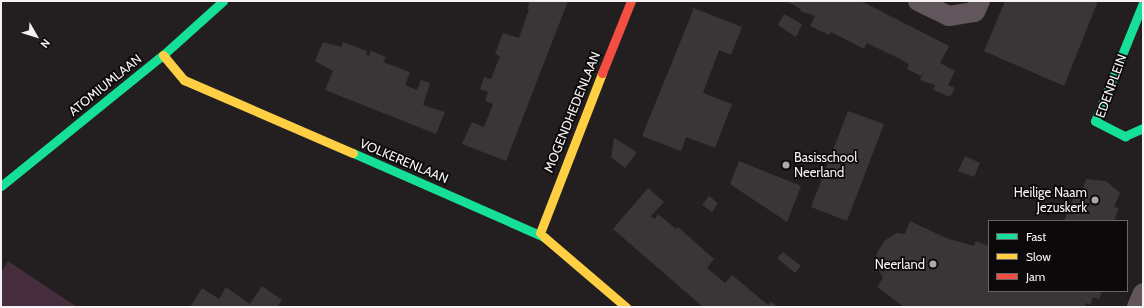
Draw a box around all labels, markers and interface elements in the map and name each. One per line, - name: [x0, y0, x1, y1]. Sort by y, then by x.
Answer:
- north arrow: [16, 16, 56, 56]
- text: N: [37, 36, 53, 51]
- street label: MOGENDHEDENLAAN: [541, 49, 603, 175]
- street label: ATOMIUMLAAN: [65, 51, 145, 119]
- street label: EDENPLEIN: [1092, 52, 1130, 120]
- street label: VOLKERENLAAN: [357, 135, 451, 187]
- place label: Basisschool Neerland: [794, 150, 857, 181]
- marker: Basisschool Neerland: [781, 160, 791, 170]
- place label: Heilige Naam Jezuskerk: [1014, 185, 1087, 216]
- marker: Heilige Naam Jezuskerk: [1090, 195, 1100, 205]
- legend: [988, 220, 1128, 292]
- text: Fast: [1026, 229, 1046, 244]
- text: Slow: [1026, 249, 1051, 264]
- place label: Neerland: [875, 256, 925, 272]
- marker: Neerland: [928, 259, 938, 269]
- text: Jam: [1026, 269, 1045, 284]

